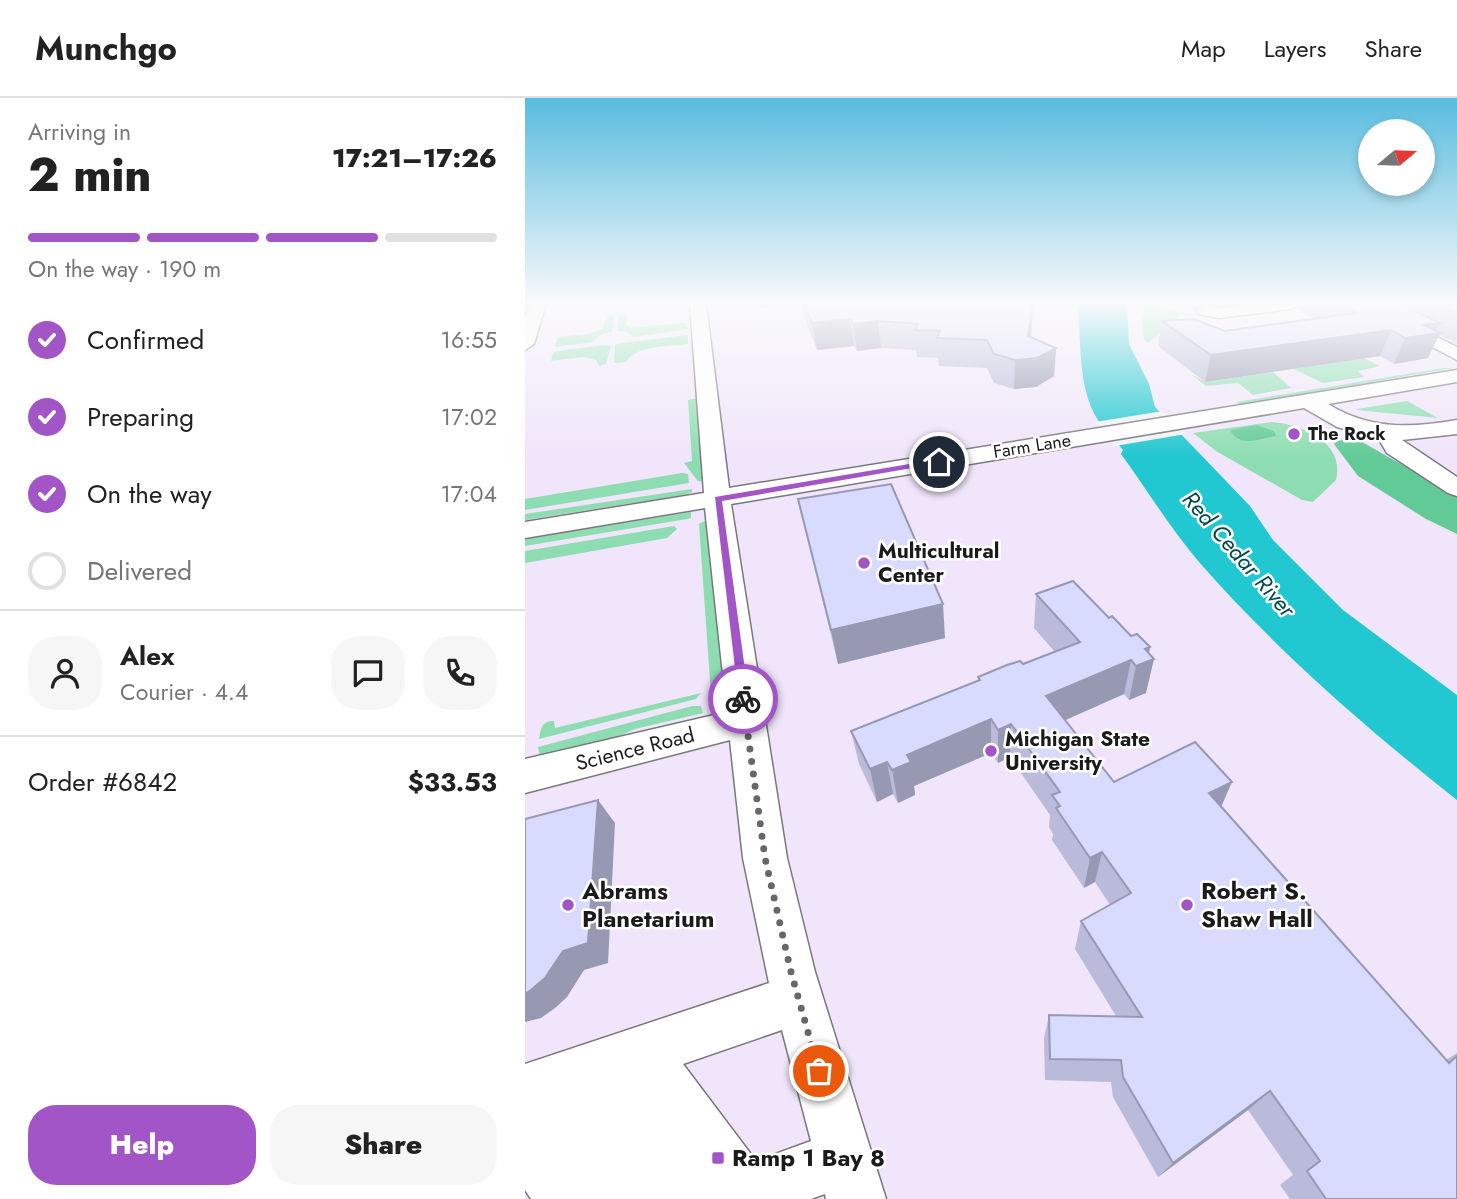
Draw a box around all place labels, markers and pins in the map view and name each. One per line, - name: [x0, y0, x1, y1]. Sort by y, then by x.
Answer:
- place label: The Rock: [1308, 421, 1386, 447]
- marker: The Rock: [1286, 426, 1302, 442]
- pin: [909, 432, 969, 492]
- place label: Multicultural Center: [878, 536, 999, 590]
- marker: Multicultural Center: [856, 555, 872, 571]
- place label: Michigan State University: [1005, 724, 1150, 778]
- marker: Michigan State University: [983, 743, 999, 759]
- place label: Abrams Planetarium: [581, 873, 714, 936]
- place label: Robert S. Shaw Hall: [1201, 873, 1313, 936]
- marker: Abrams Planetarium: [560, 897, 576, 913]
- marker: Robert S. Shaw Hall: [1179, 897, 1195, 913]
- pin: [789, 1041, 849, 1101]
- place label: Ramp 1 Bay 8: [732, 1140, 885, 1175]
- marker: Ramp 1 Bay 8: [710, 1150, 726, 1166]

